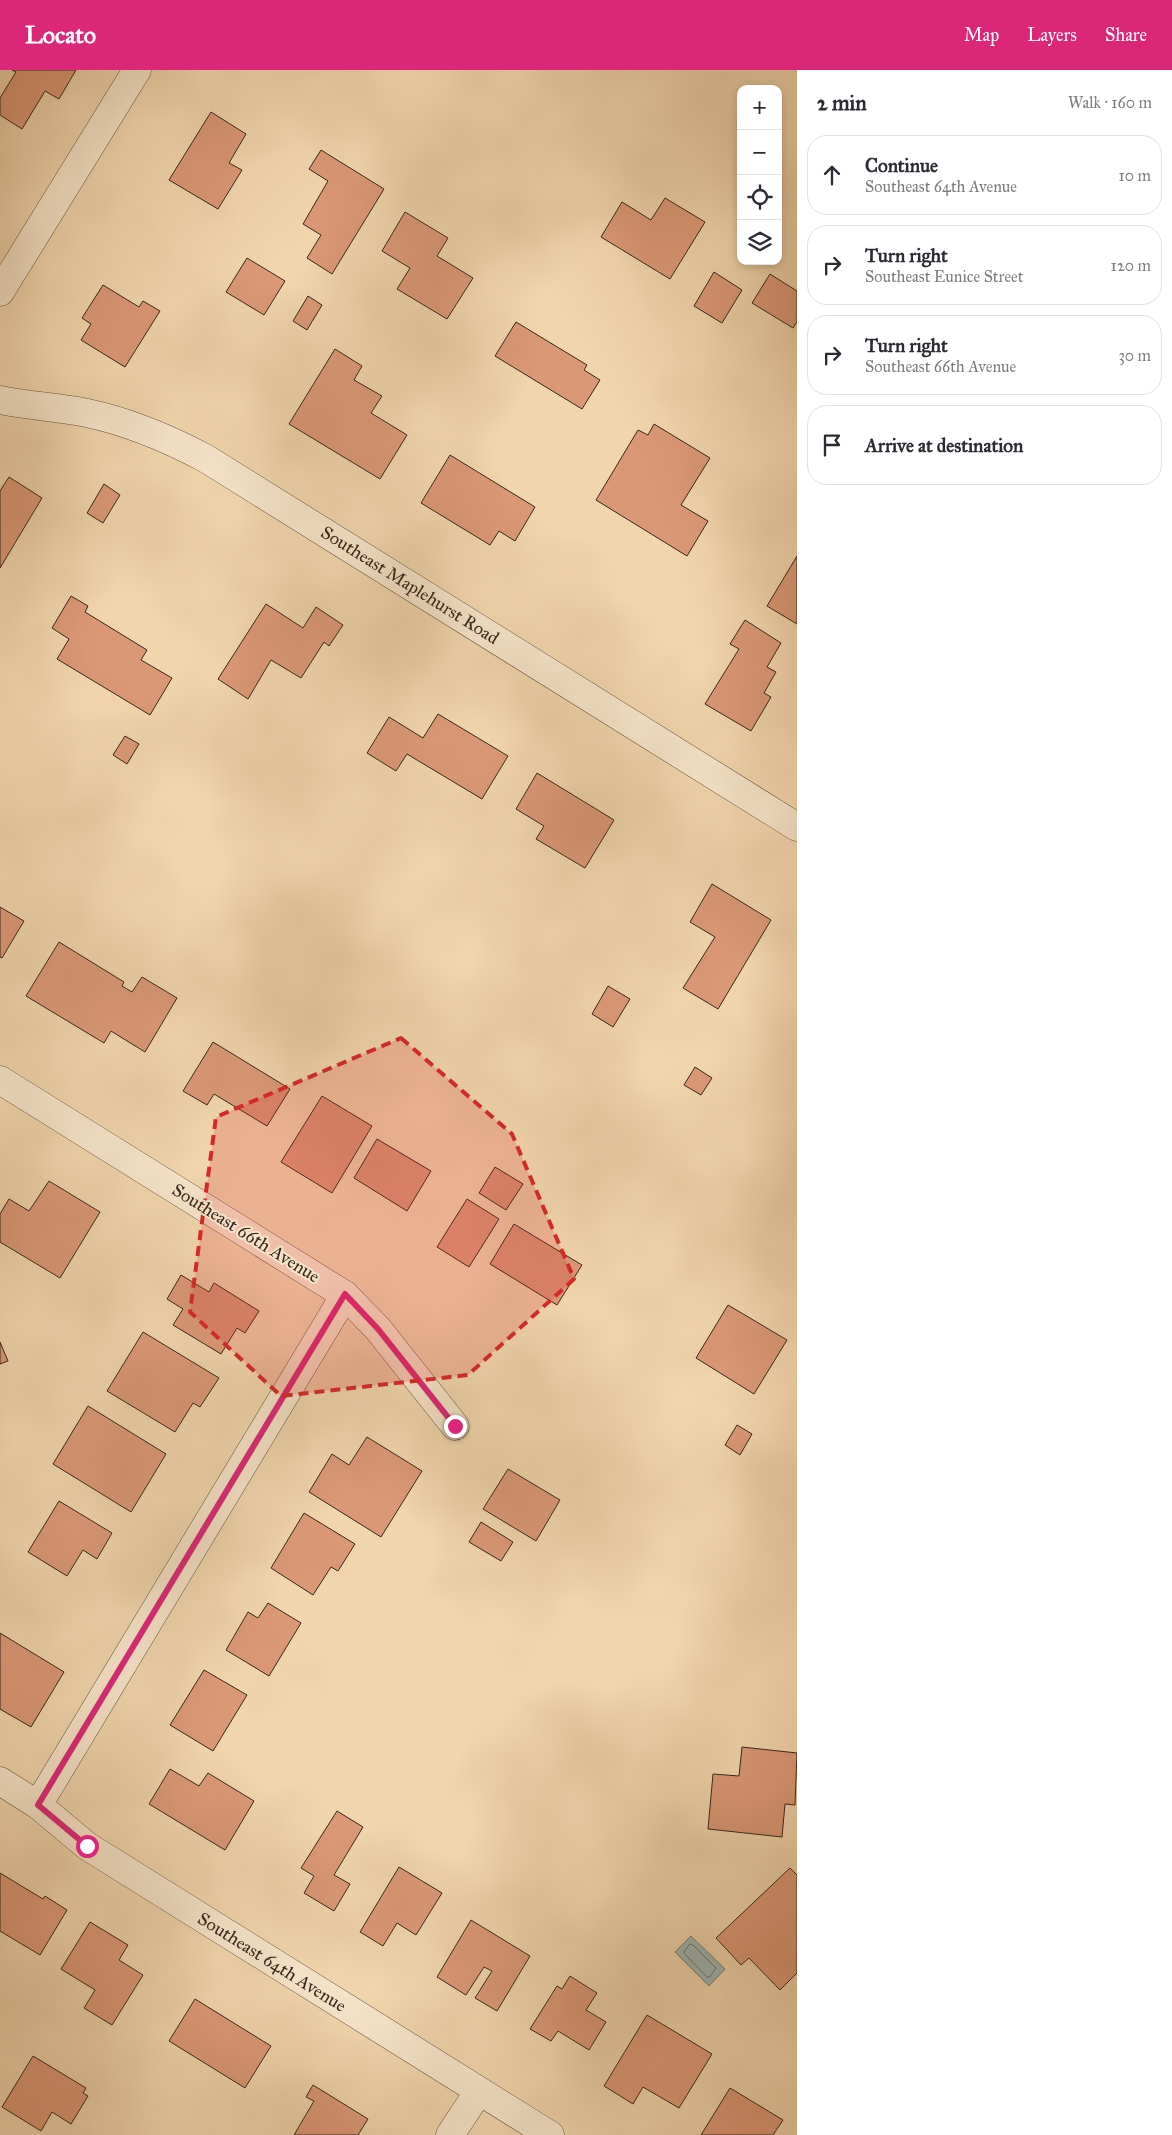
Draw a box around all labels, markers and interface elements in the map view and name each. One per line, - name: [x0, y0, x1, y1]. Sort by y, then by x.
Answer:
- text: Locato: [25, 20, 96, 50]
- text: Map: [964, 24, 999, 46]
- text: Layers: [1027, 24, 1077, 46]
- text: Share: [1105, 24, 1147, 46]
- map controls: [737, 85, 782, 265]
- button: +: [737, 85, 782, 130]
- text: 2 min: [817, 90, 867, 116]
- text: Walk · 160 m: [1068, 93, 1152, 112]
- button: −: [737, 130, 782, 175]
- text: Continue: [865, 154, 938, 177]
- icon: ahead: [818, 161, 846, 189]
- text: 10 m: [1119, 166, 1151, 185]
- button: locate: [737, 175, 782, 220]
- text: Southeast 64th Avenue: [865, 177, 1017, 196]
- button: layers: [737, 220, 782, 265]
- text: Turn right: [865, 244, 948, 267]
- icon: right: [818, 251, 846, 279]
- text: 120 m: [1111, 256, 1151, 275]
- text: Southeast Eunice Street: [865, 267, 1023, 286]
- text: Turn right: [865, 334, 948, 357]
- icon: right: [818, 341, 846, 369]
- text: 30 m: [1118, 346, 1151, 365]
- text: Southeast 66th Avenue: [865, 357, 1016, 376]
- icon: arrive: [818, 431, 846, 459]
- text: Arrive at destination: [865, 434, 1023, 457]
- street label: Southeast Maplehurst Road: [317, 521, 503, 649]
- street label: Southeast 66th Avenue: [168, 1179, 324, 1287]
- route end: [444, 1415, 467, 1438]
- route start: [76, 1835, 99, 1858]
- street label: Southeast 64th Avenue: [194, 1907, 350, 2017]

